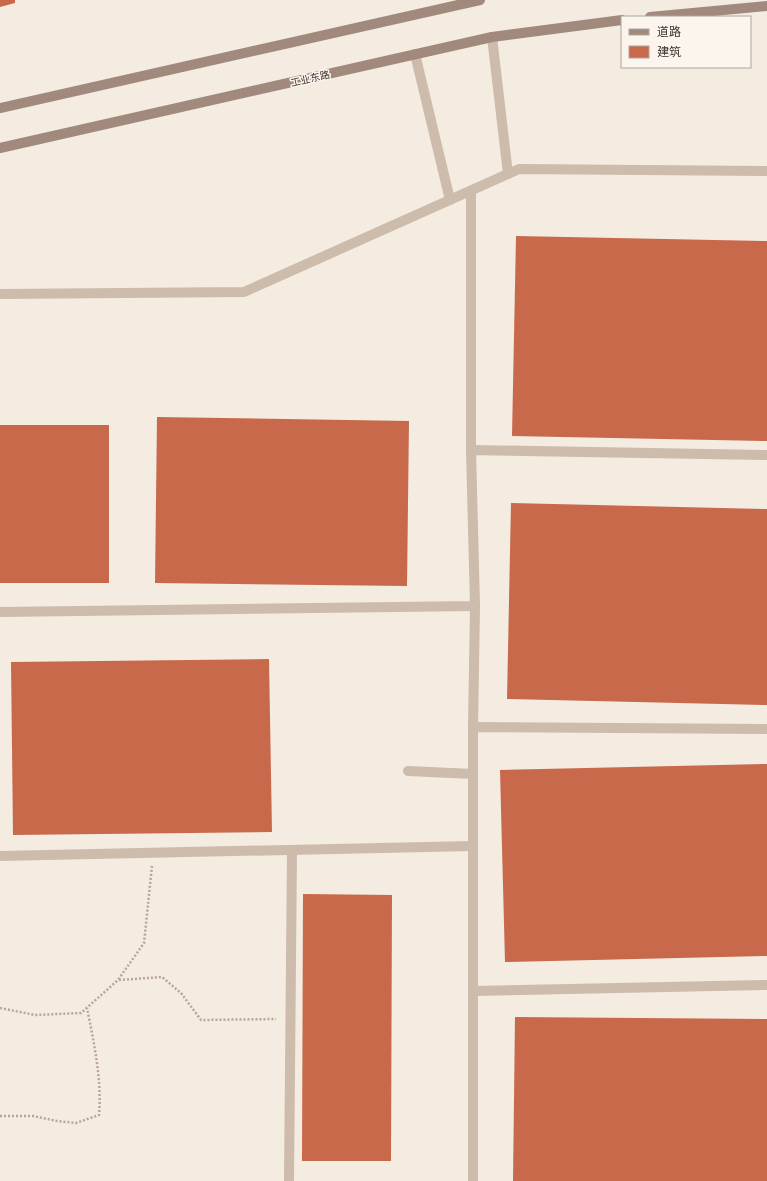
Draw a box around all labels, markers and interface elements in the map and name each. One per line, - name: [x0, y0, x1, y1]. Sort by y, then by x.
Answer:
- legend: [621, 16, 751, 68]
- text: 道路: [657, 24, 681, 39]
- text: 建筑: [657, 44, 681, 59]
- street label: 工业东路: [289, 68, 331, 89]

